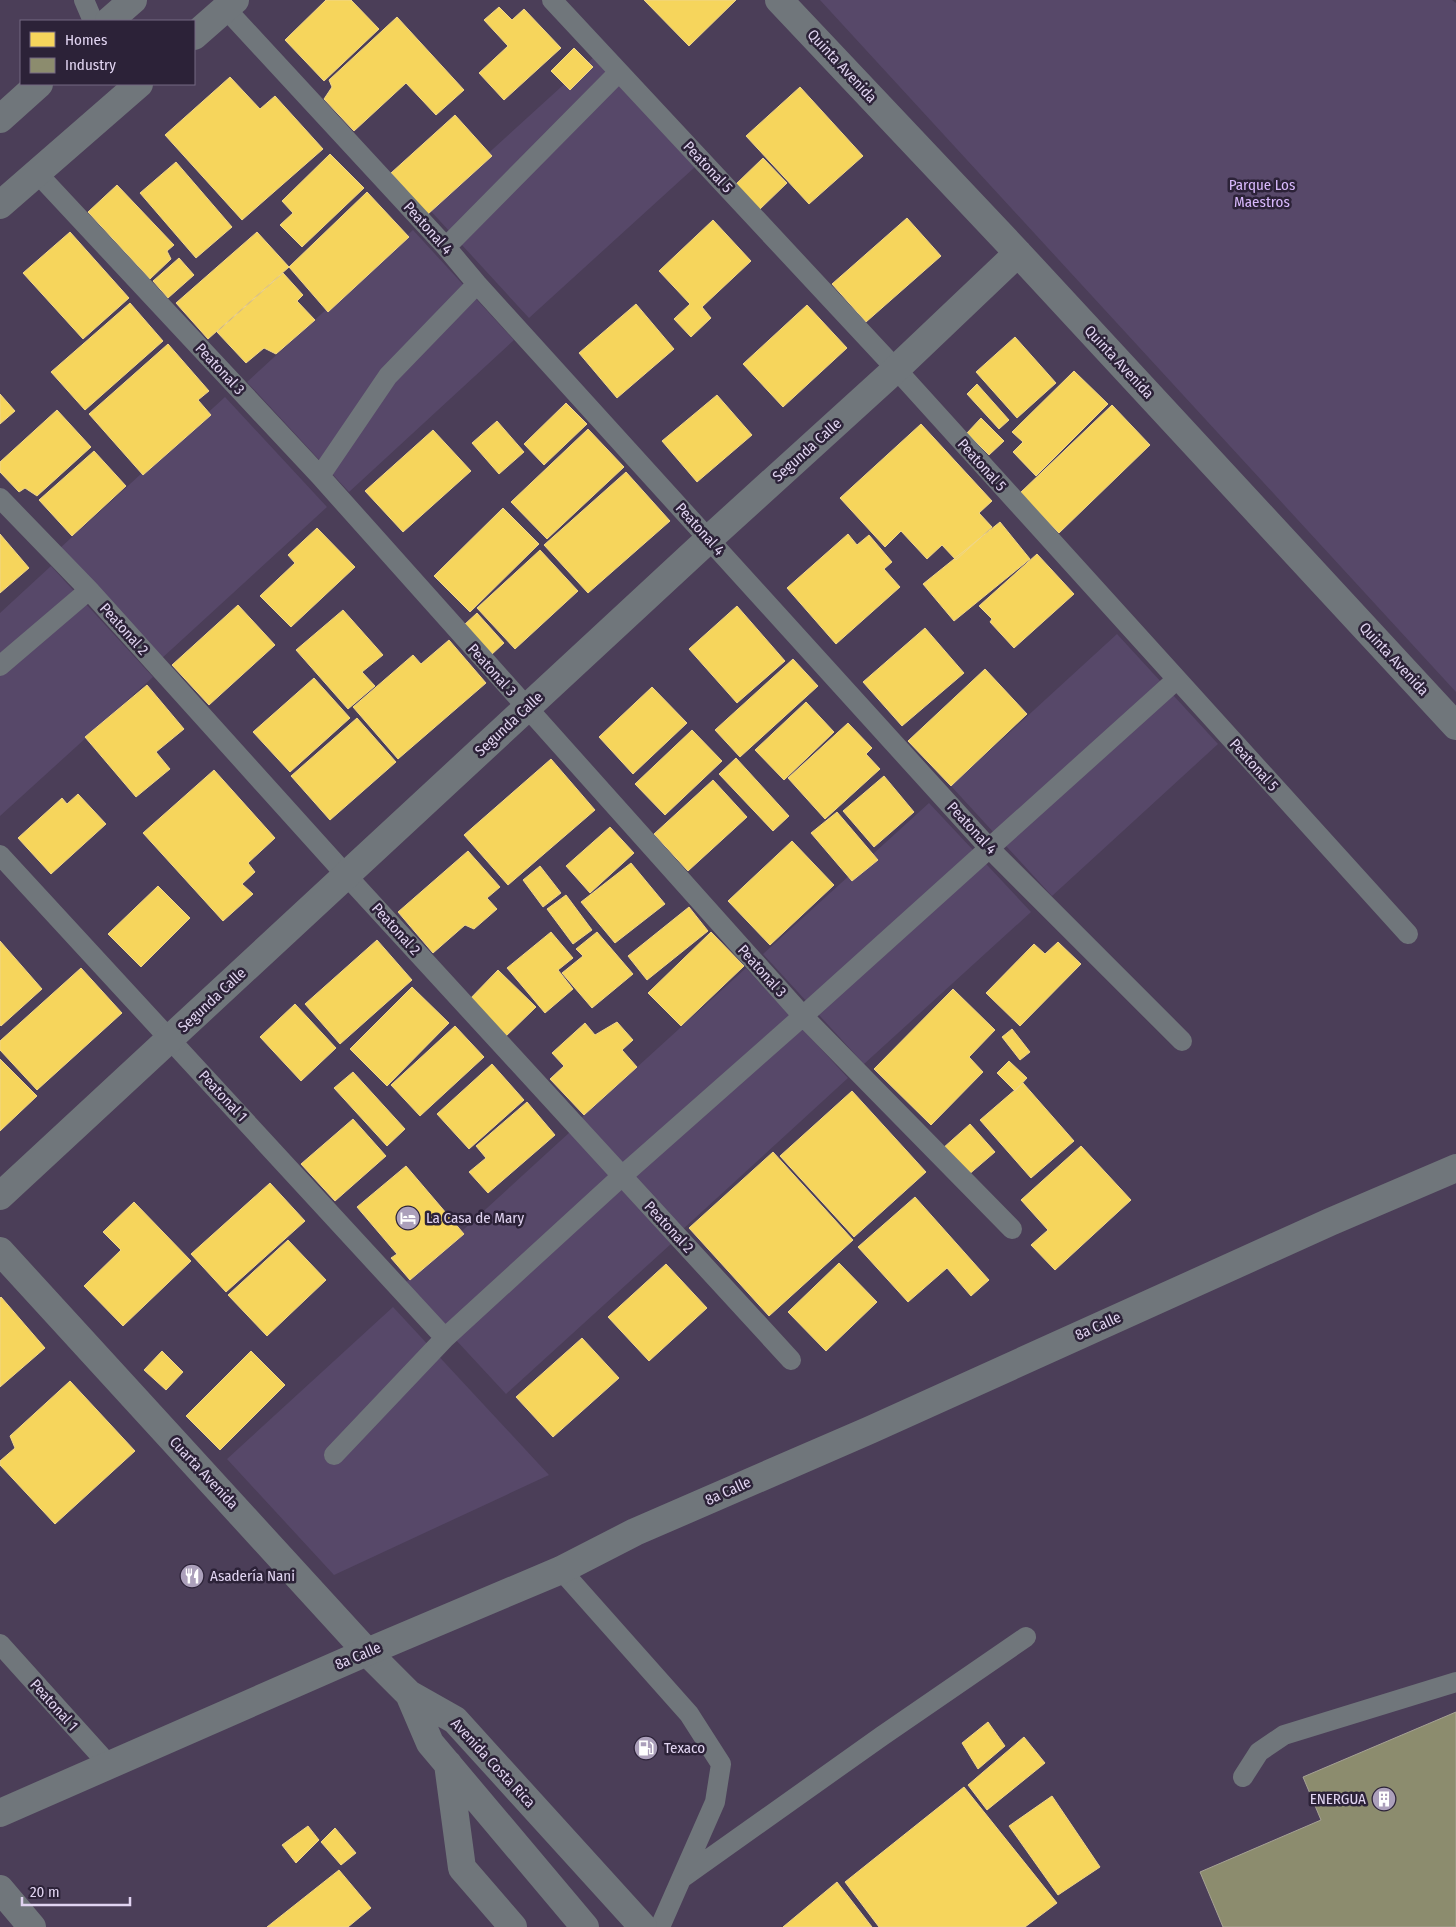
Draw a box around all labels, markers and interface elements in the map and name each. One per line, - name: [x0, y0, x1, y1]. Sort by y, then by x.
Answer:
- legend: [20, 20, 195, 85]
- street label: Quinta Avenida: [803, 26, 881, 106]
- text: Homes: [65, 31, 107, 49]
- text: Industry: [65, 56, 116, 74]
- street label: Peatonal 5: [680, 137, 737, 197]
- park label: Parque Los Maestros: [1229, 176, 1295, 211]
- street label: Peatonal 4: [400, 198, 456, 258]
- street label: Quinta Avenida: [1080, 322, 1158, 402]
- street label: Peatonal 3: [192, 339, 249, 399]
- street label: Segunda Calle: [769, 414, 845, 486]
- street label: Peatonal 5: [954, 435, 1010, 495]
- street label: Peatonal 4: [672, 499, 728, 559]
- street label: Peatonal 2: [96, 599, 152, 659]
- street label: Quinta Avenida: [1355, 619, 1433, 699]
- street label: Peatonal 3: [464, 640, 520, 700]
- street label: Segunda Calle: [471, 688, 547, 760]
- street label: Peatonal 5: [1226, 735, 1282, 795]
- street label: Peatonal 4: [943, 798, 1001, 858]
- street label: Peatonal 2: [368, 899, 424, 959]
- street label: Peatonal 3: [734, 941, 790, 1001]
- street label: Segunda Calle: [174, 964, 250, 1036]
- street label: Peatonal 1: [195, 1067, 251, 1125]
- street label: Peatonal 2: [641, 1198, 698, 1257]
- hotel icon: La Casa de Mary: [395, 1205, 421, 1231]
- place label: La Casa de Mary: [426, 1209, 525, 1227]
- street label: 8a Calle: [1072, 1308, 1124, 1344]
- street label: Cuarta Avenida: [166, 1433, 242, 1513]
- street label: 8a Calle: [702, 1473, 754, 1509]
- restaurant icon: Asadería Nani: [179, 1563, 205, 1589]
- place label: Asadería Nani: [210, 1567, 295, 1585]
- street label: 8a Calle: [332, 1638, 384, 1674]
- street label: Peatonal 1: [26, 1676, 82, 1734]
- street label: Avenida Costa Rica: [447, 1715, 539, 1811]
- fuel station icon: Texaco: [633, 1735, 659, 1761]
- place label: Texaco: [664, 1739, 705, 1757]
- building icon: ENERGUA: [1371, 1786, 1397, 1812]
- place label: ENERGUA: [1310, 1790, 1366, 1808]
- scale bar: [22, 1874, 130, 1906]
- text: 20 m: [30, 1883, 60, 1901]

